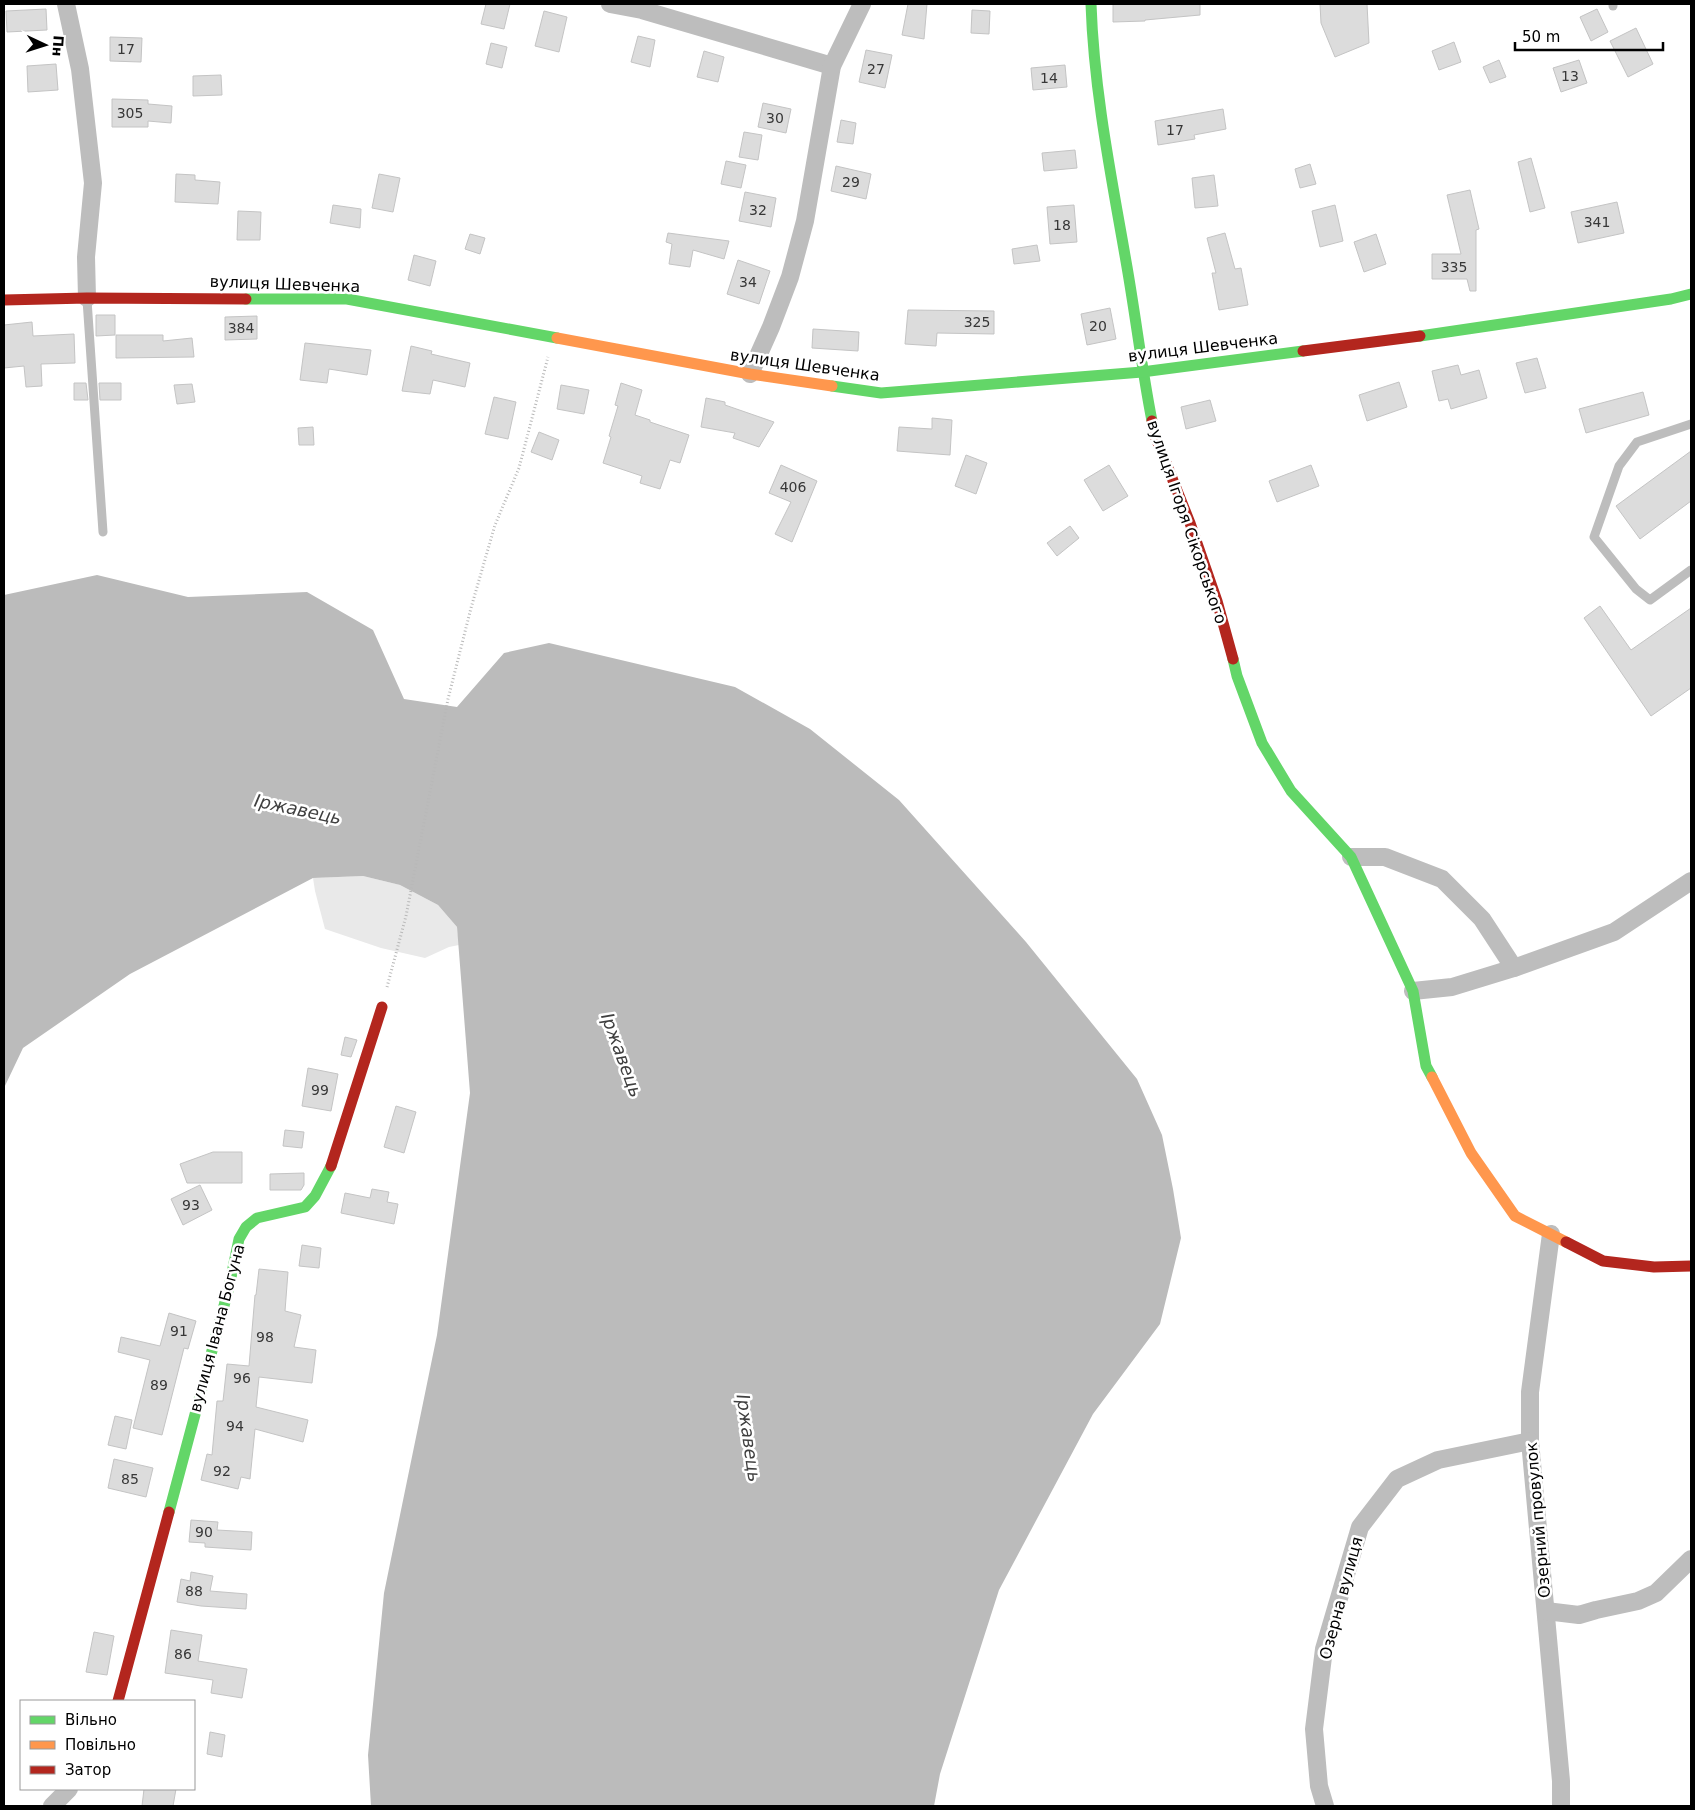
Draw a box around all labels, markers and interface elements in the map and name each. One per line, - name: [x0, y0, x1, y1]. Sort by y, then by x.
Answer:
- north arrow: [20, 20, 70, 70]
- scale bar: [1515, 20, 1662, 52]
- text: 50 m: [1522, 28, 1560, 46]
- text: Пн: [49, 35, 67, 57]
- house number: 17: [117, 41, 135, 57]
- house number: 27: [867, 61, 885, 77]
- house number: 13: [1561, 68, 1579, 84]
- house number: 14: [1040, 70, 1058, 86]
- house number: 305: [117, 105, 143, 121]
- house number: 30: [766, 110, 784, 126]
- house number: 17: [1166, 122, 1184, 138]
- house number: 29: [842, 174, 860, 190]
- house number: 32: [749, 202, 767, 218]
- house number: 341: [1584, 214, 1610, 230]
- house number: 18: [1053, 217, 1071, 233]
- house number: 335: [1441, 259, 1467, 275]
- street label: вулиця Шевченка: [209, 272, 361, 296]
- house number: 34: [739, 274, 757, 290]
- house number: 325: [964, 314, 990, 330]
- house number: 20: [1089, 318, 1107, 334]
- house number: 384: [228, 320, 254, 336]
- street label: вулиця Шевченка: [1127, 328, 1279, 366]
- street label: вулиця Шевченка: [729, 345, 881, 385]
- street label: вулиця Ігоря Сікорського: [1143, 418, 1231, 626]
- house number: 406: [780, 479, 806, 495]
- water label: Іржавець: [253, 790, 343, 828]
- water label: Іржавець: [597, 1010, 647, 1100]
- house number: 99: [311, 1082, 329, 1098]
- house number: 93: [182, 1197, 200, 1213]
- street label: вулиця Івана Богуна: [185, 1242, 249, 1414]
- house number: 91: [170, 1323, 188, 1339]
- house number: 98: [256, 1329, 274, 1345]
- house number: 96: [233, 1370, 251, 1386]
- house number: 89: [150, 1377, 168, 1393]
- water label: Іржавець: [732, 1393, 766, 1483]
- house number: 94: [226, 1418, 244, 1434]
- street label: Озерний провулок: [1522, 1441, 1554, 1599]
- house number: 92: [213, 1463, 231, 1479]
- house number: 85: [121, 1471, 139, 1487]
- house number: 90: [195, 1524, 213, 1540]
- street label: Озерна вулиця: [1315, 1534, 1367, 1662]
- house number: 88: [185, 1583, 203, 1599]
- house number: 86: [174, 1646, 192, 1662]
- legend: [20, 1700, 195, 1790]
- text: Вільно: [65, 1711, 117, 1729]
- text: Повільно: [65, 1736, 136, 1754]
- text: Затор: [65, 1761, 111, 1779]

